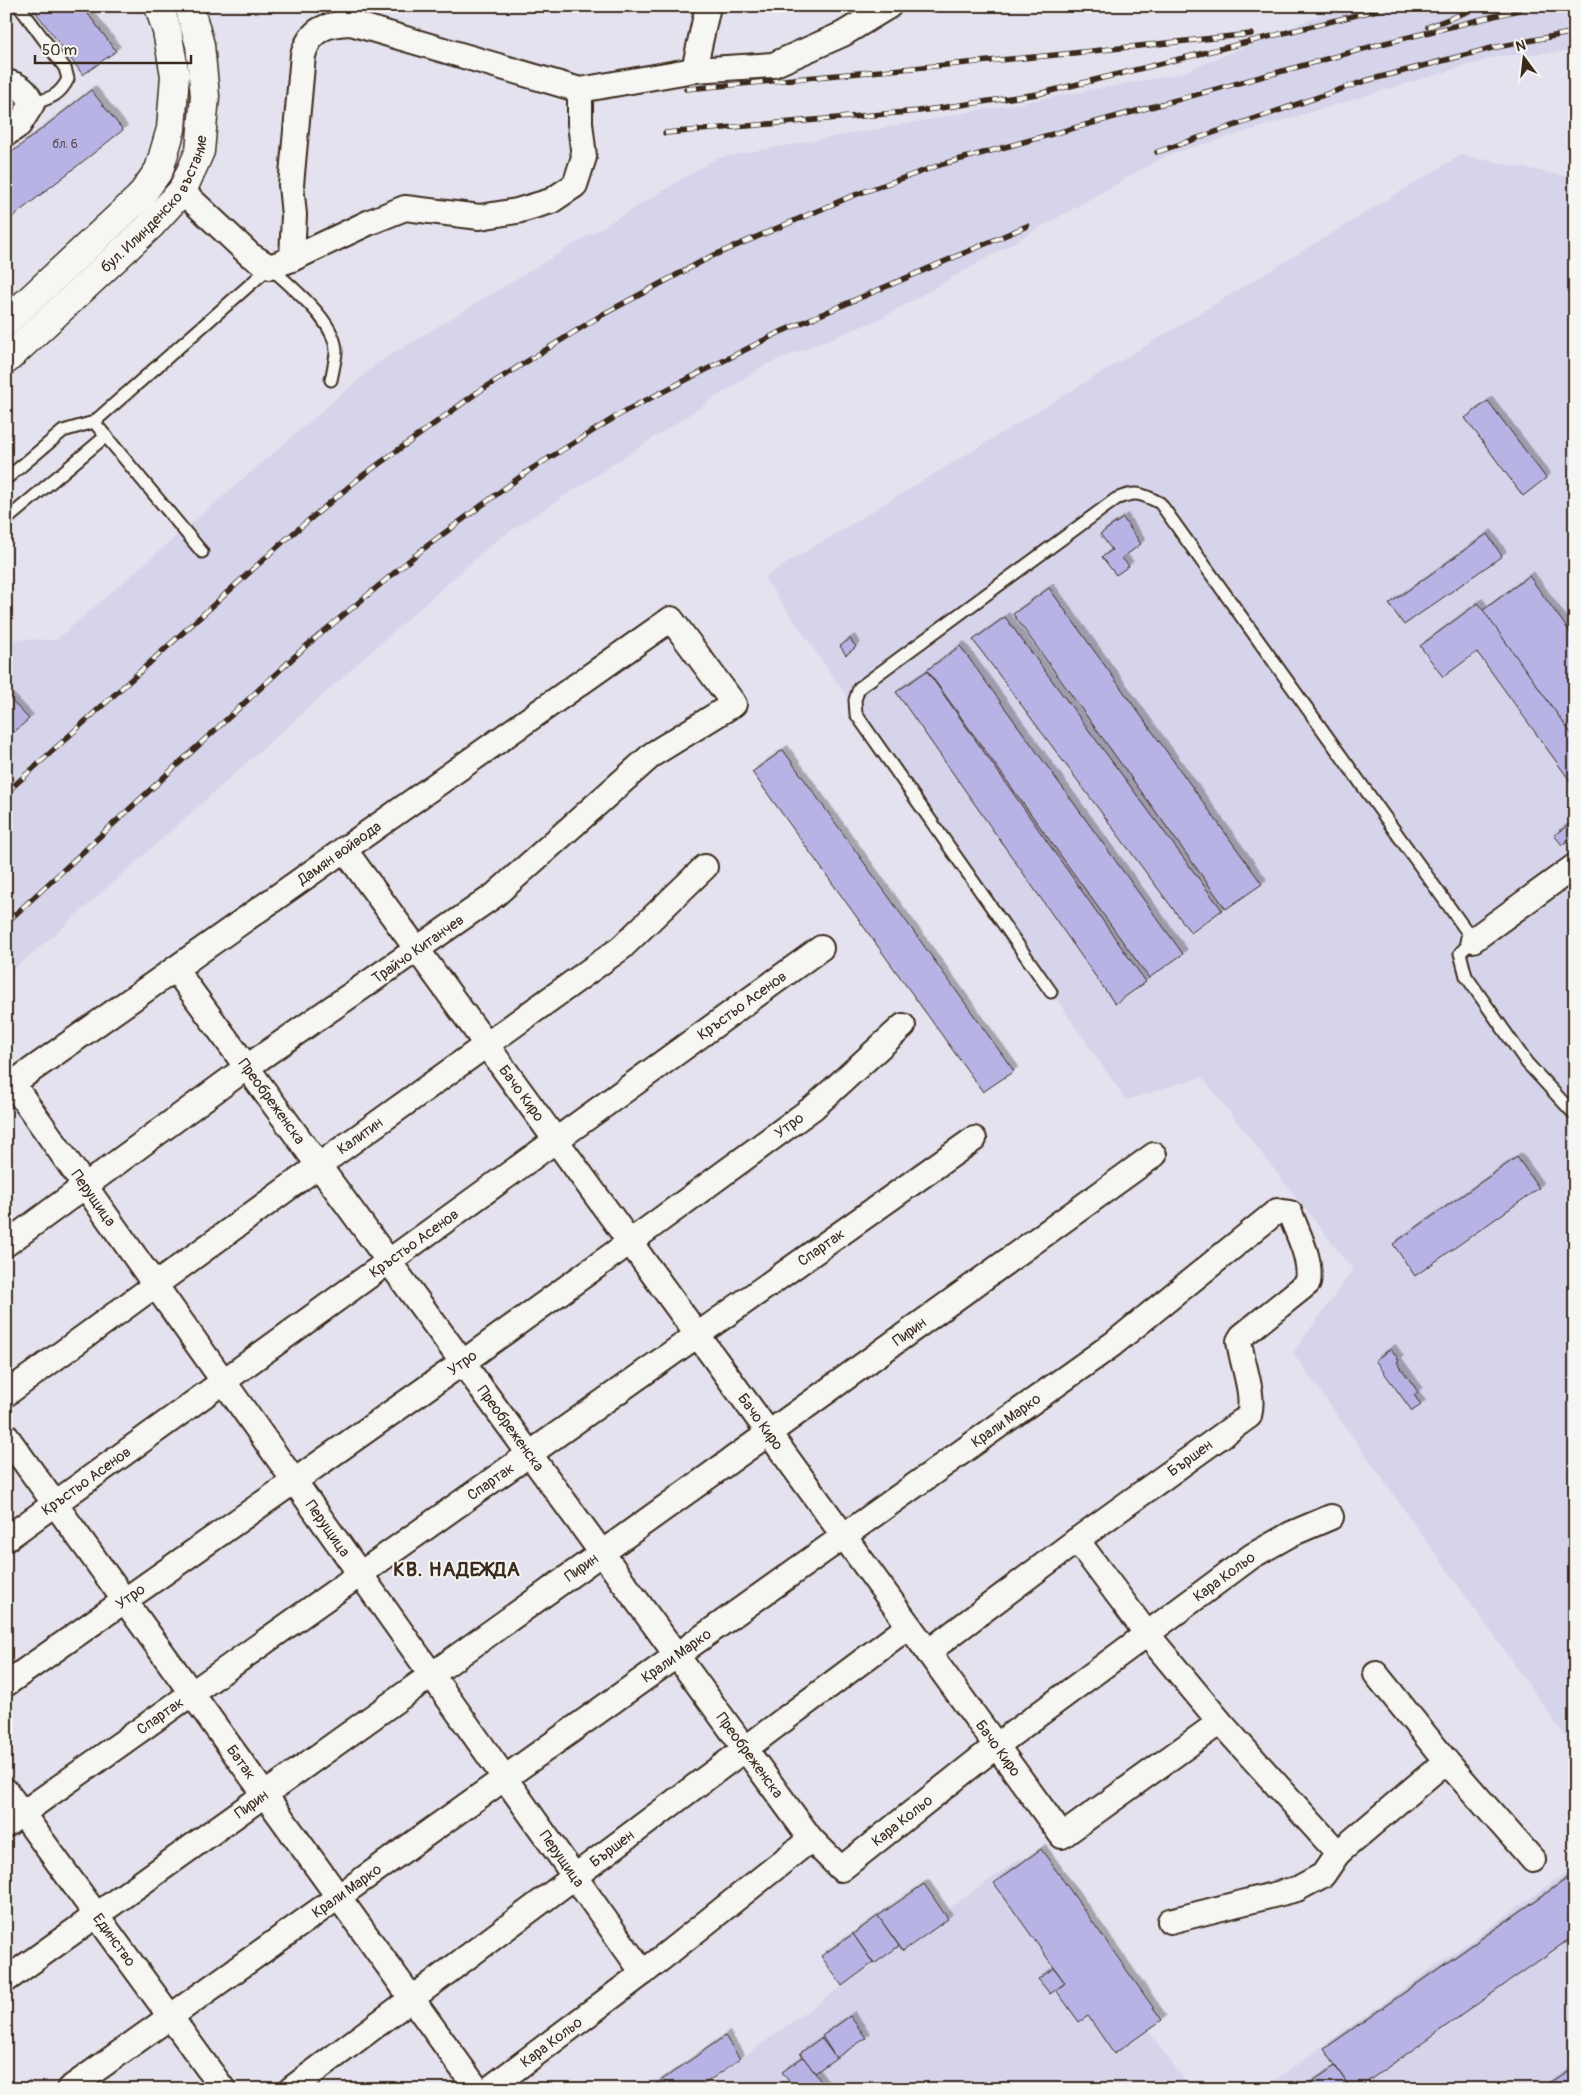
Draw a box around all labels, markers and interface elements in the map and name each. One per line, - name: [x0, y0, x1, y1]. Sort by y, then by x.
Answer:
- scale bar: [35, 32, 191, 64]
- north arrow: [1498, 32, 1548, 82]
- text: N: [1514, 36, 1528, 55]
- text: 50 m: [42, 41, 77, 60]
- street label: бул. Илинденско въстание: [97, 134, 211, 277]
- house number: бл. 6: [52, 137, 78, 152]
- street label: Дамян войвода: [293, 817, 385, 890]
- street label: Трайчо Китанчев: [369, 911, 468, 988]
- street label: Кръстьо Асенов: [694, 967, 791, 1045]
- street label: Преобреженска: [234, 1055, 309, 1148]
- street label: Бачо Киро: [494, 1061, 548, 1126]
- street label: Утро: [771, 1109, 808, 1143]
- street label: Калитин: [334, 1113, 387, 1159]
- street label: Перущица: [67, 1166, 120, 1230]
- street label: Кръстьо Асенов: [366, 1205, 463, 1282]
- street label: Спартак: [794, 1224, 849, 1271]
- street label: Пирин: [889, 1313, 930, 1351]
- street label: Утро: [444, 1346, 481, 1380]
- street label: Преобреженска: [473, 1382, 548, 1475]
- street label: Крали Марко: [968, 1389, 1045, 1452]
- street label: Бачо Киро: [733, 1390, 787, 1454]
- street label: Бършен: [1164, 1436, 1216, 1481]
- street label: Кръстьо Асенов: [38, 1443, 135, 1520]
- street label: Спартак: [464, 1459, 518, 1505]
- street label: Перущица: [301, 1497, 354, 1561]
- street label: Кара Кольо: [1190, 1548, 1259, 1606]
- street label: Пирин: [561, 1549, 602, 1586]
- district label: КВ. НАДЕЖДА: [393, 1557, 521, 1582]
- street label: Утро: [112, 1580, 149, 1614]
- street label: Крали Марко: [638, 1625, 715, 1687]
- street label: Спартак: [133, 1693, 188, 1739]
- street label: Преобреженска: [712, 1709, 787, 1802]
- street label: Бачо Киро: [971, 1717, 1025, 1781]
- street label: Батак: [222, 1741, 260, 1784]
- street label: Пирин: [231, 1786, 272, 1823]
- street label: Кара Кольо: [868, 1791, 937, 1851]
- street label: Бършен: [586, 1826, 638, 1872]
- street label: Перущица: [535, 1827, 588, 1891]
- street label: Крали Марко: [308, 1860, 385, 1923]
- street label: Единство: [88, 1910, 140, 1970]
- street label: Кара Кольо: [517, 2013, 586, 2072]

